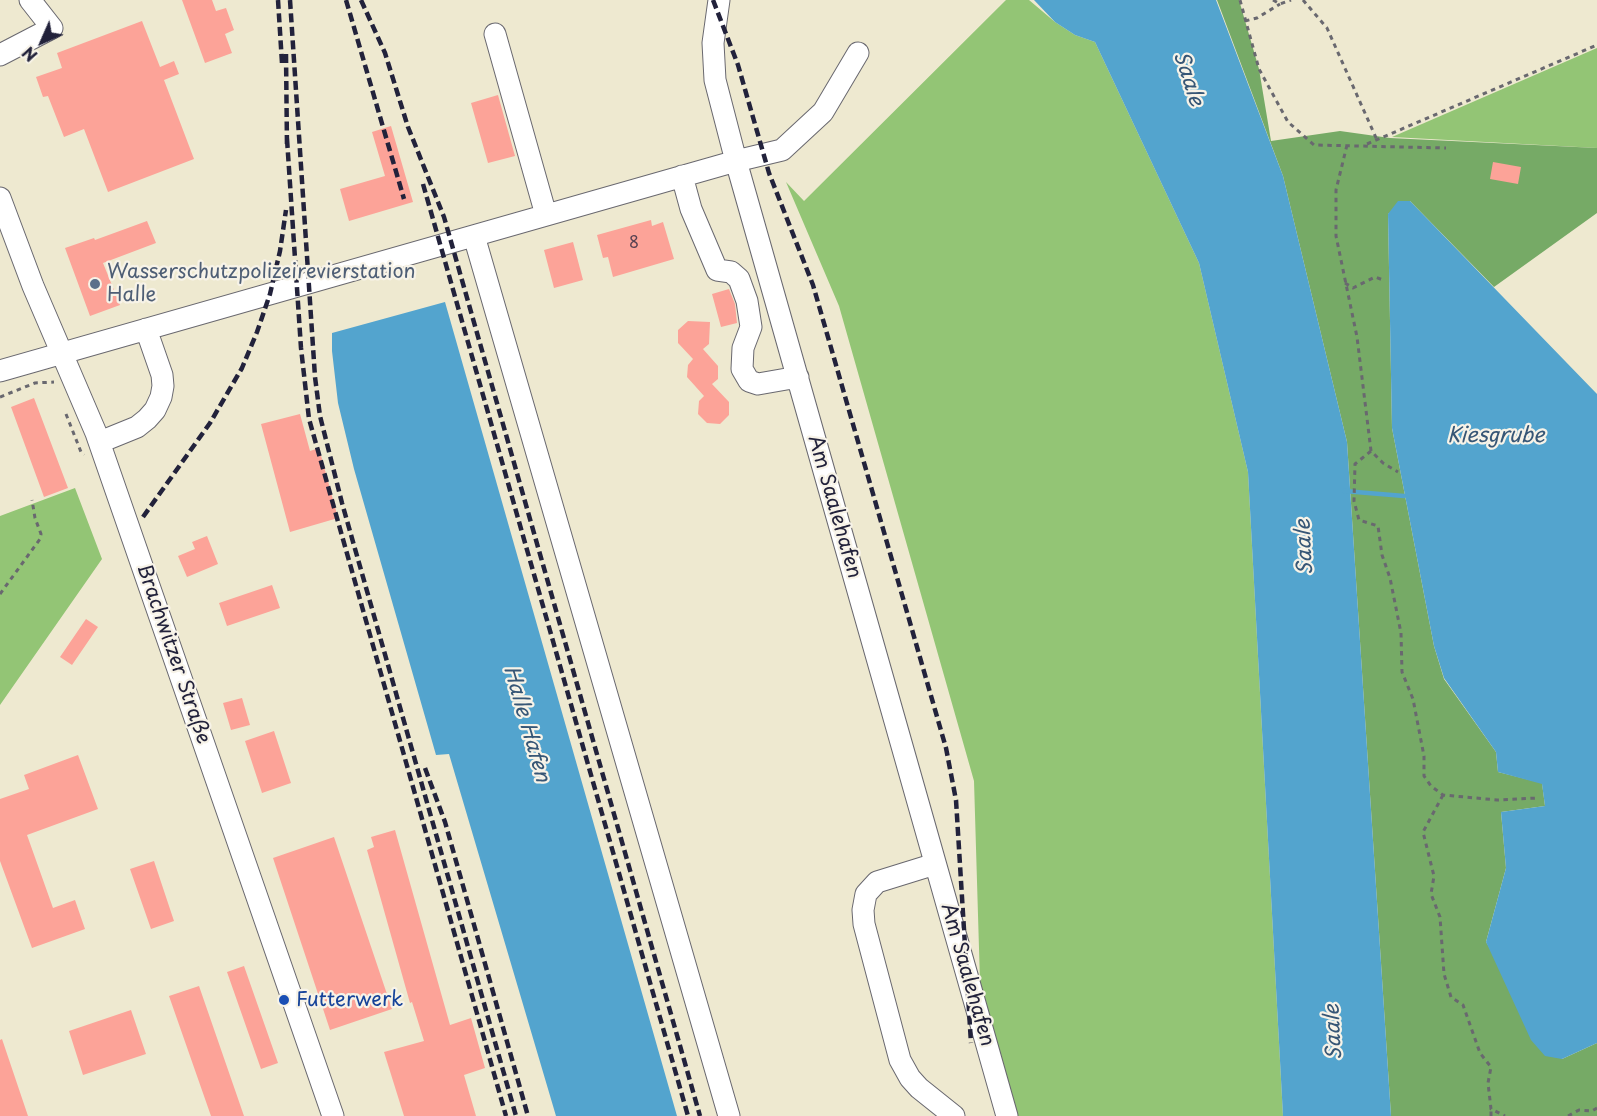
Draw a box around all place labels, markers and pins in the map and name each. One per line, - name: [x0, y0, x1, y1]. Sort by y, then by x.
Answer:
- place label: Wasserschutzpolizeirevierstation Halle: [107, 260, 416, 307]
- marker: Wasserschutzpolizeirevierstation Halle: [88, 277, 102, 291]
- place label: Futterwerk: [296, 988, 403, 1012]
- marker: Futterwerk: [277, 993, 291, 1007]

